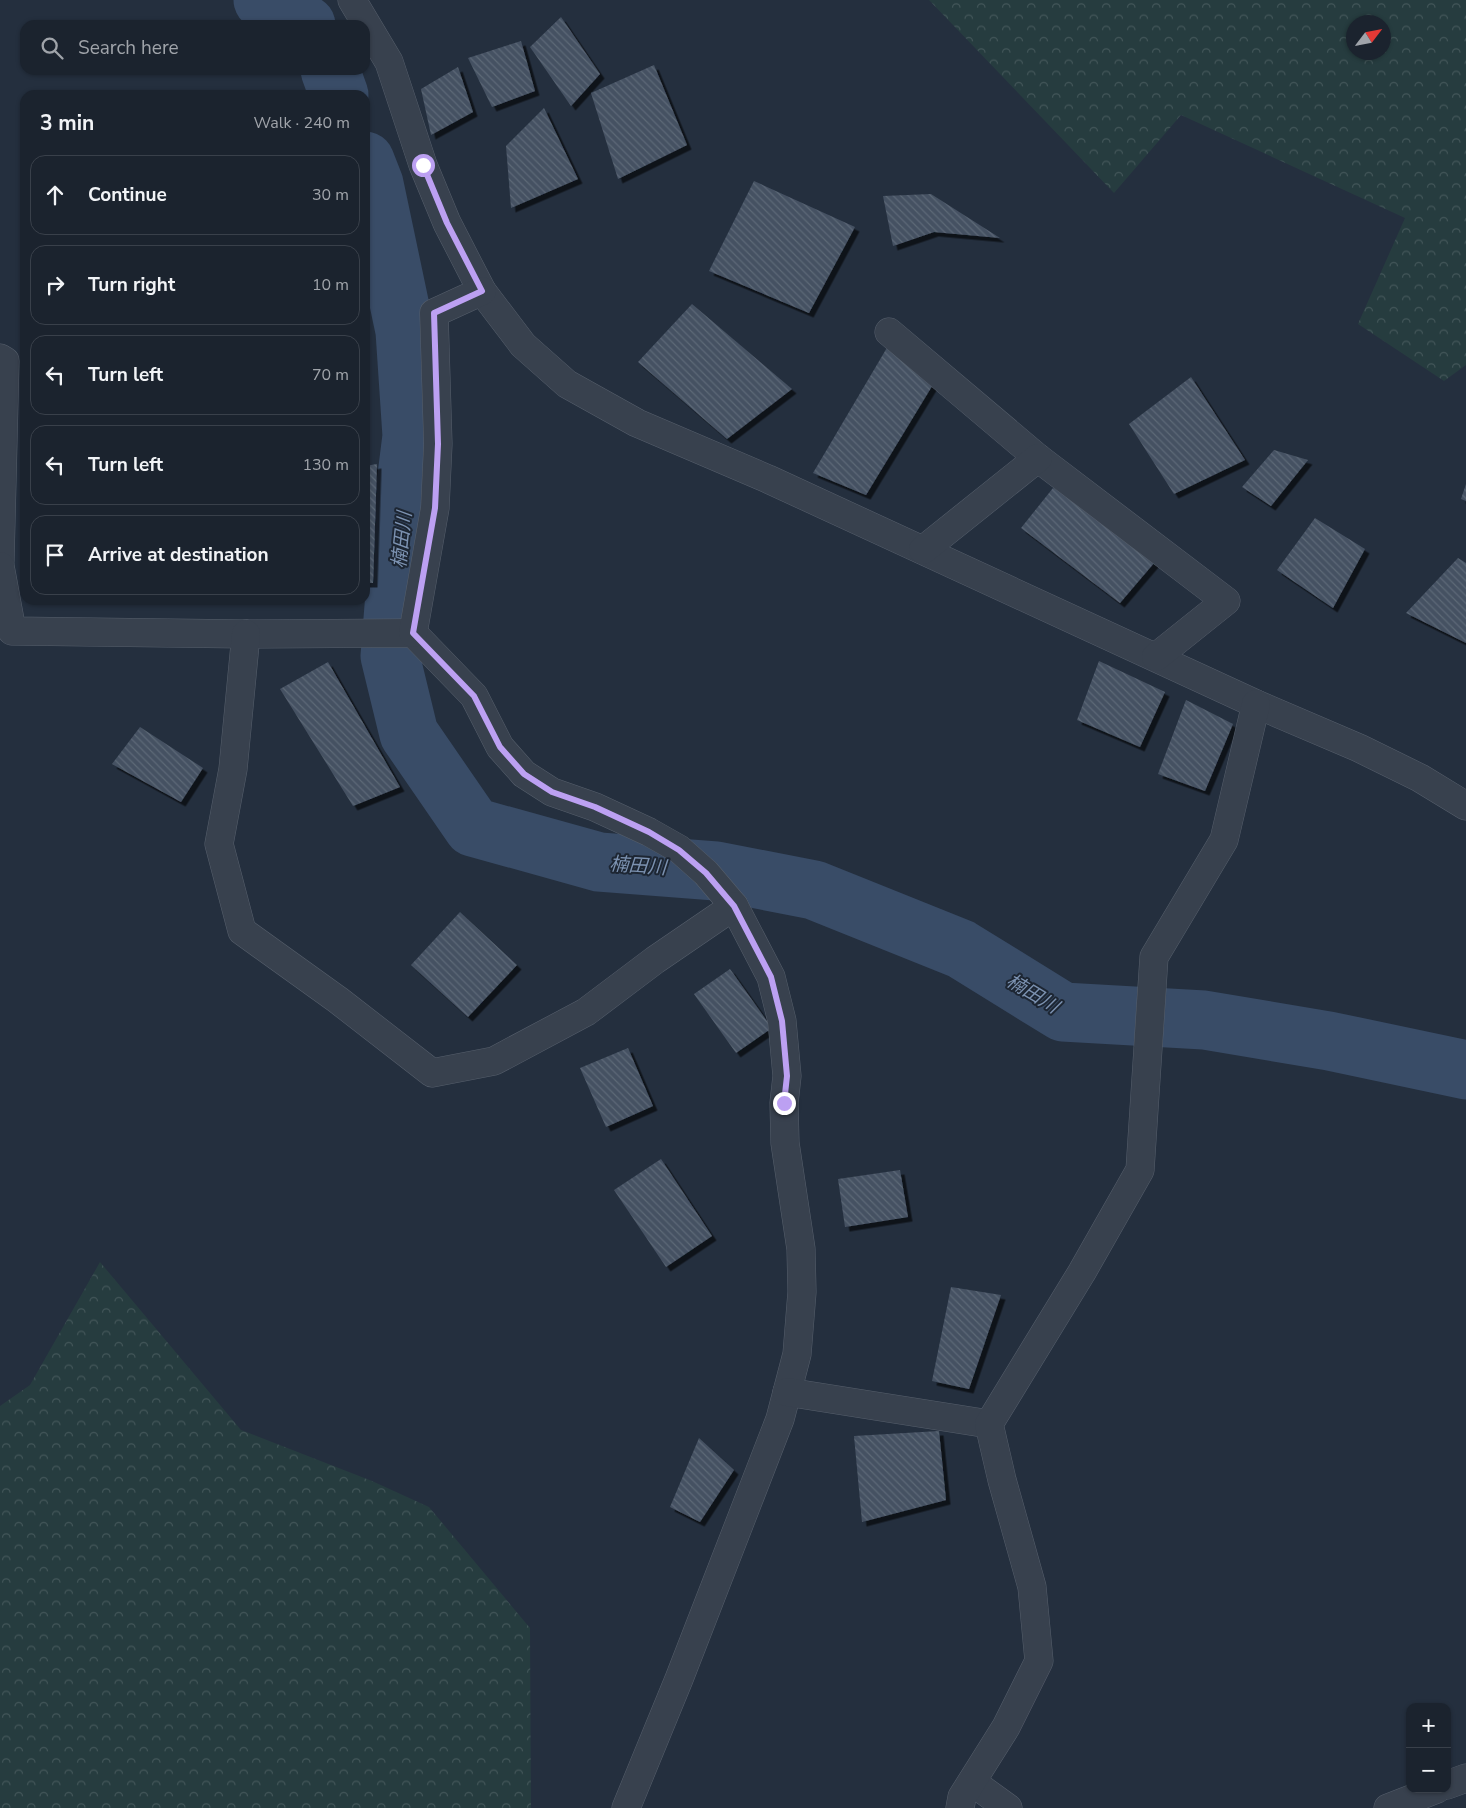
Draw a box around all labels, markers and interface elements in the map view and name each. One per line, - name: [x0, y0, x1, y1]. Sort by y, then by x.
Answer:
- north arrow: [1346, 15, 1391, 60]
- search box: [20, 20, 370, 75]
- icon: search: [38, 34, 66, 62]
- text: Search here: [78, 35, 179, 61]
- text: 3 min: [40, 109, 94, 137]
- text: Walk · 240 m: [254, 112, 350, 134]
- route start: [412, 154, 435, 177]
- icon: ahead: [41, 181, 69, 209]
- text: Continue: [88, 182, 167, 208]
- text: 30 m: [312, 184, 349, 206]
- icon: right: [41, 271, 69, 299]
- text: Turn right: [88, 272, 175, 298]
- text: 10 m: [312, 274, 349, 296]
- icon: left: [41, 361, 69, 389]
- text: Turn left: [88, 362, 163, 388]
- text: 70 m: [312, 364, 349, 386]
- icon: left: [41, 451, 69, 479]
- text: Turn left: [88, 452, 163, 478]
- text: 130 m: [302, 454, 349, 476]
- water label: 楠田川: [386, 508, 418, 570]
- icon: arrive: [41, 541, 69, 569]
- text: Arrive at destination: [88, 542, 269, 568]
- water label: 楠田川: [609, 851, 669, 881]
- water label: 楠田川: [1001, 968, 1065, 1021]
- route end: [773, 1092, 796, 1115]
- map controls: [1406, 1703, 1451, 1793]
- button: +: [1406, 1703, 1451, 1748]
- button: −: [1406, 1748, 1451, 1793]

